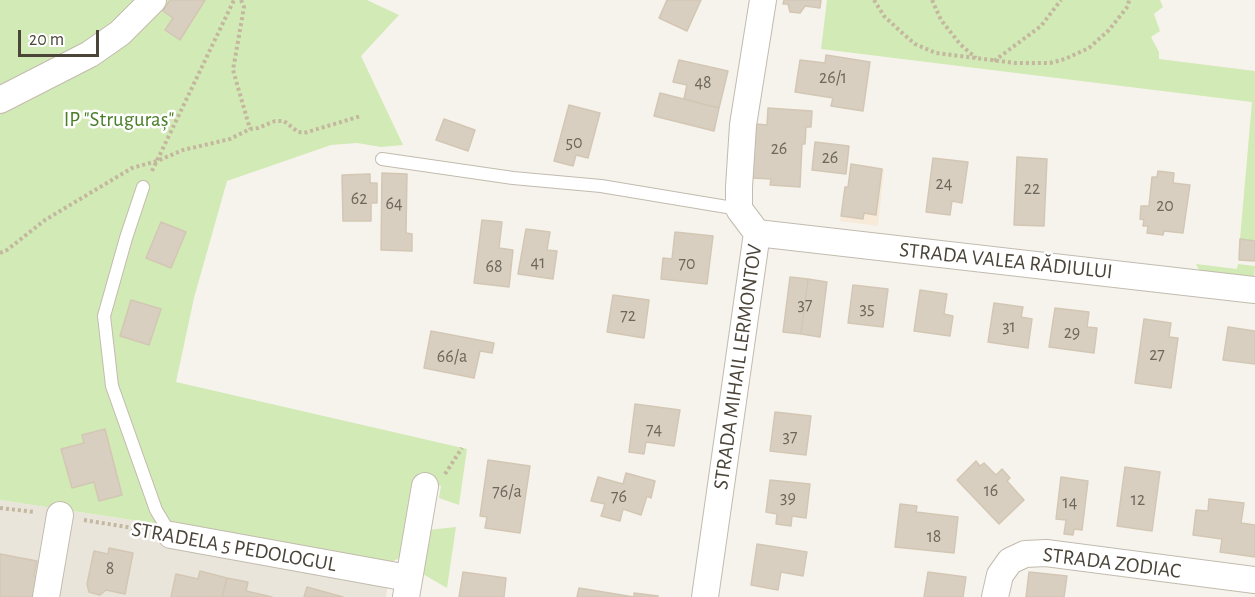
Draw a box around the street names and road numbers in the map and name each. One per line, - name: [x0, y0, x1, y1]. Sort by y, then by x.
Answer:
- street label: STRADA VALEA RĂDIULUI: [898, 237, 1114, 285]
- street label: STRADA MIHAIL LERMONTOV: [708, 243, 768, 491]
- street label: STRADELA 5 PEDOLOGUL: [130, 517, 338, 577]
- street label: STRADA ZODIAC: [1042, 542, 1182, 584]

